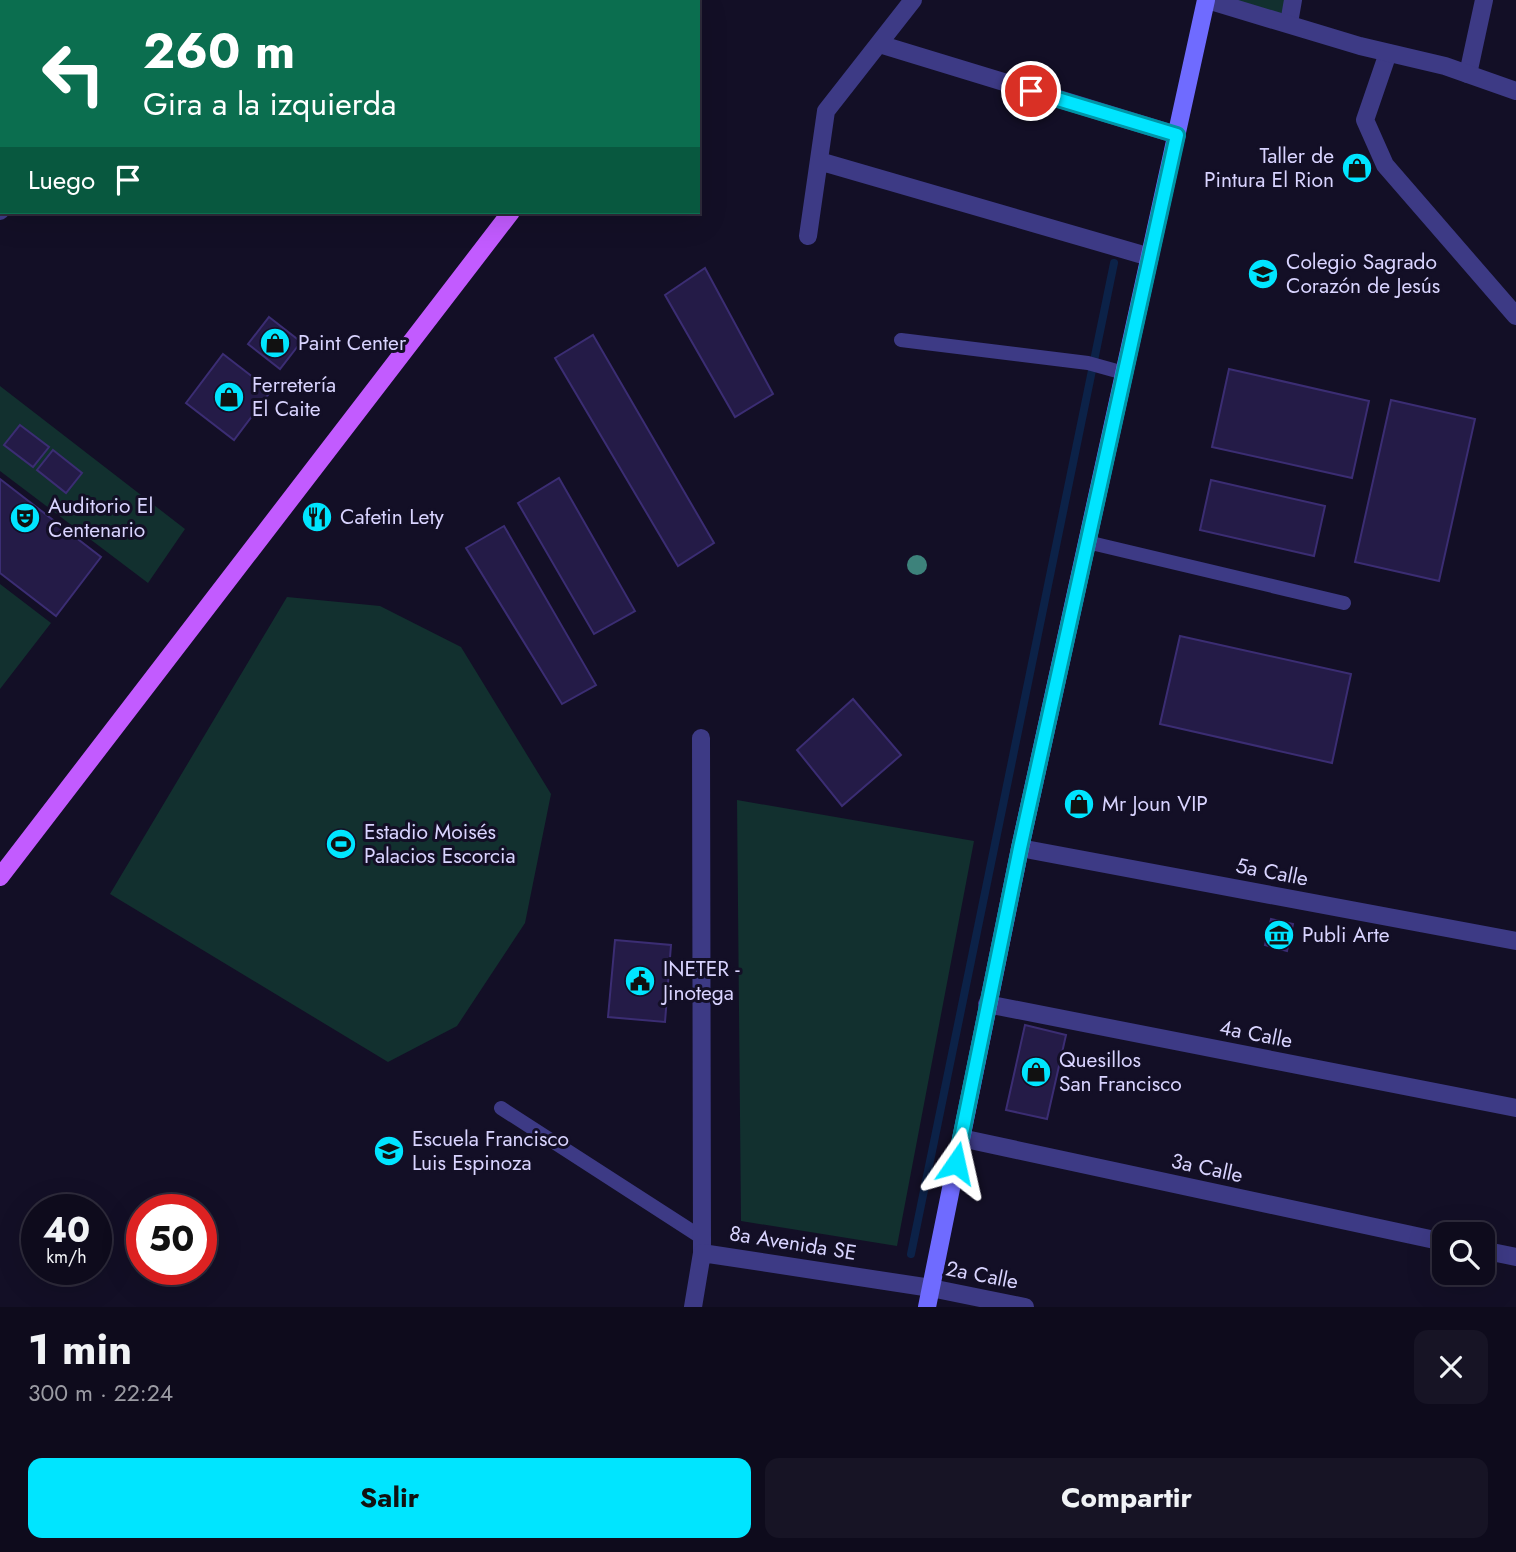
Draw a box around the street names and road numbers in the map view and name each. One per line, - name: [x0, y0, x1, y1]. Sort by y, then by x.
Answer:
- street label: 5a Calle: [1233, 850, 1311, 894]
- street label: 4a Calle: [1217, 1012, 1295, 1056]
- street label: 3a Calle: [1168, 1146, 1246, 1190]
- street label: 8a Avenida SE: [727, 1218, 859, 1268]
- street label: 2a Calle: [943, 1253, 1021, 1297]

